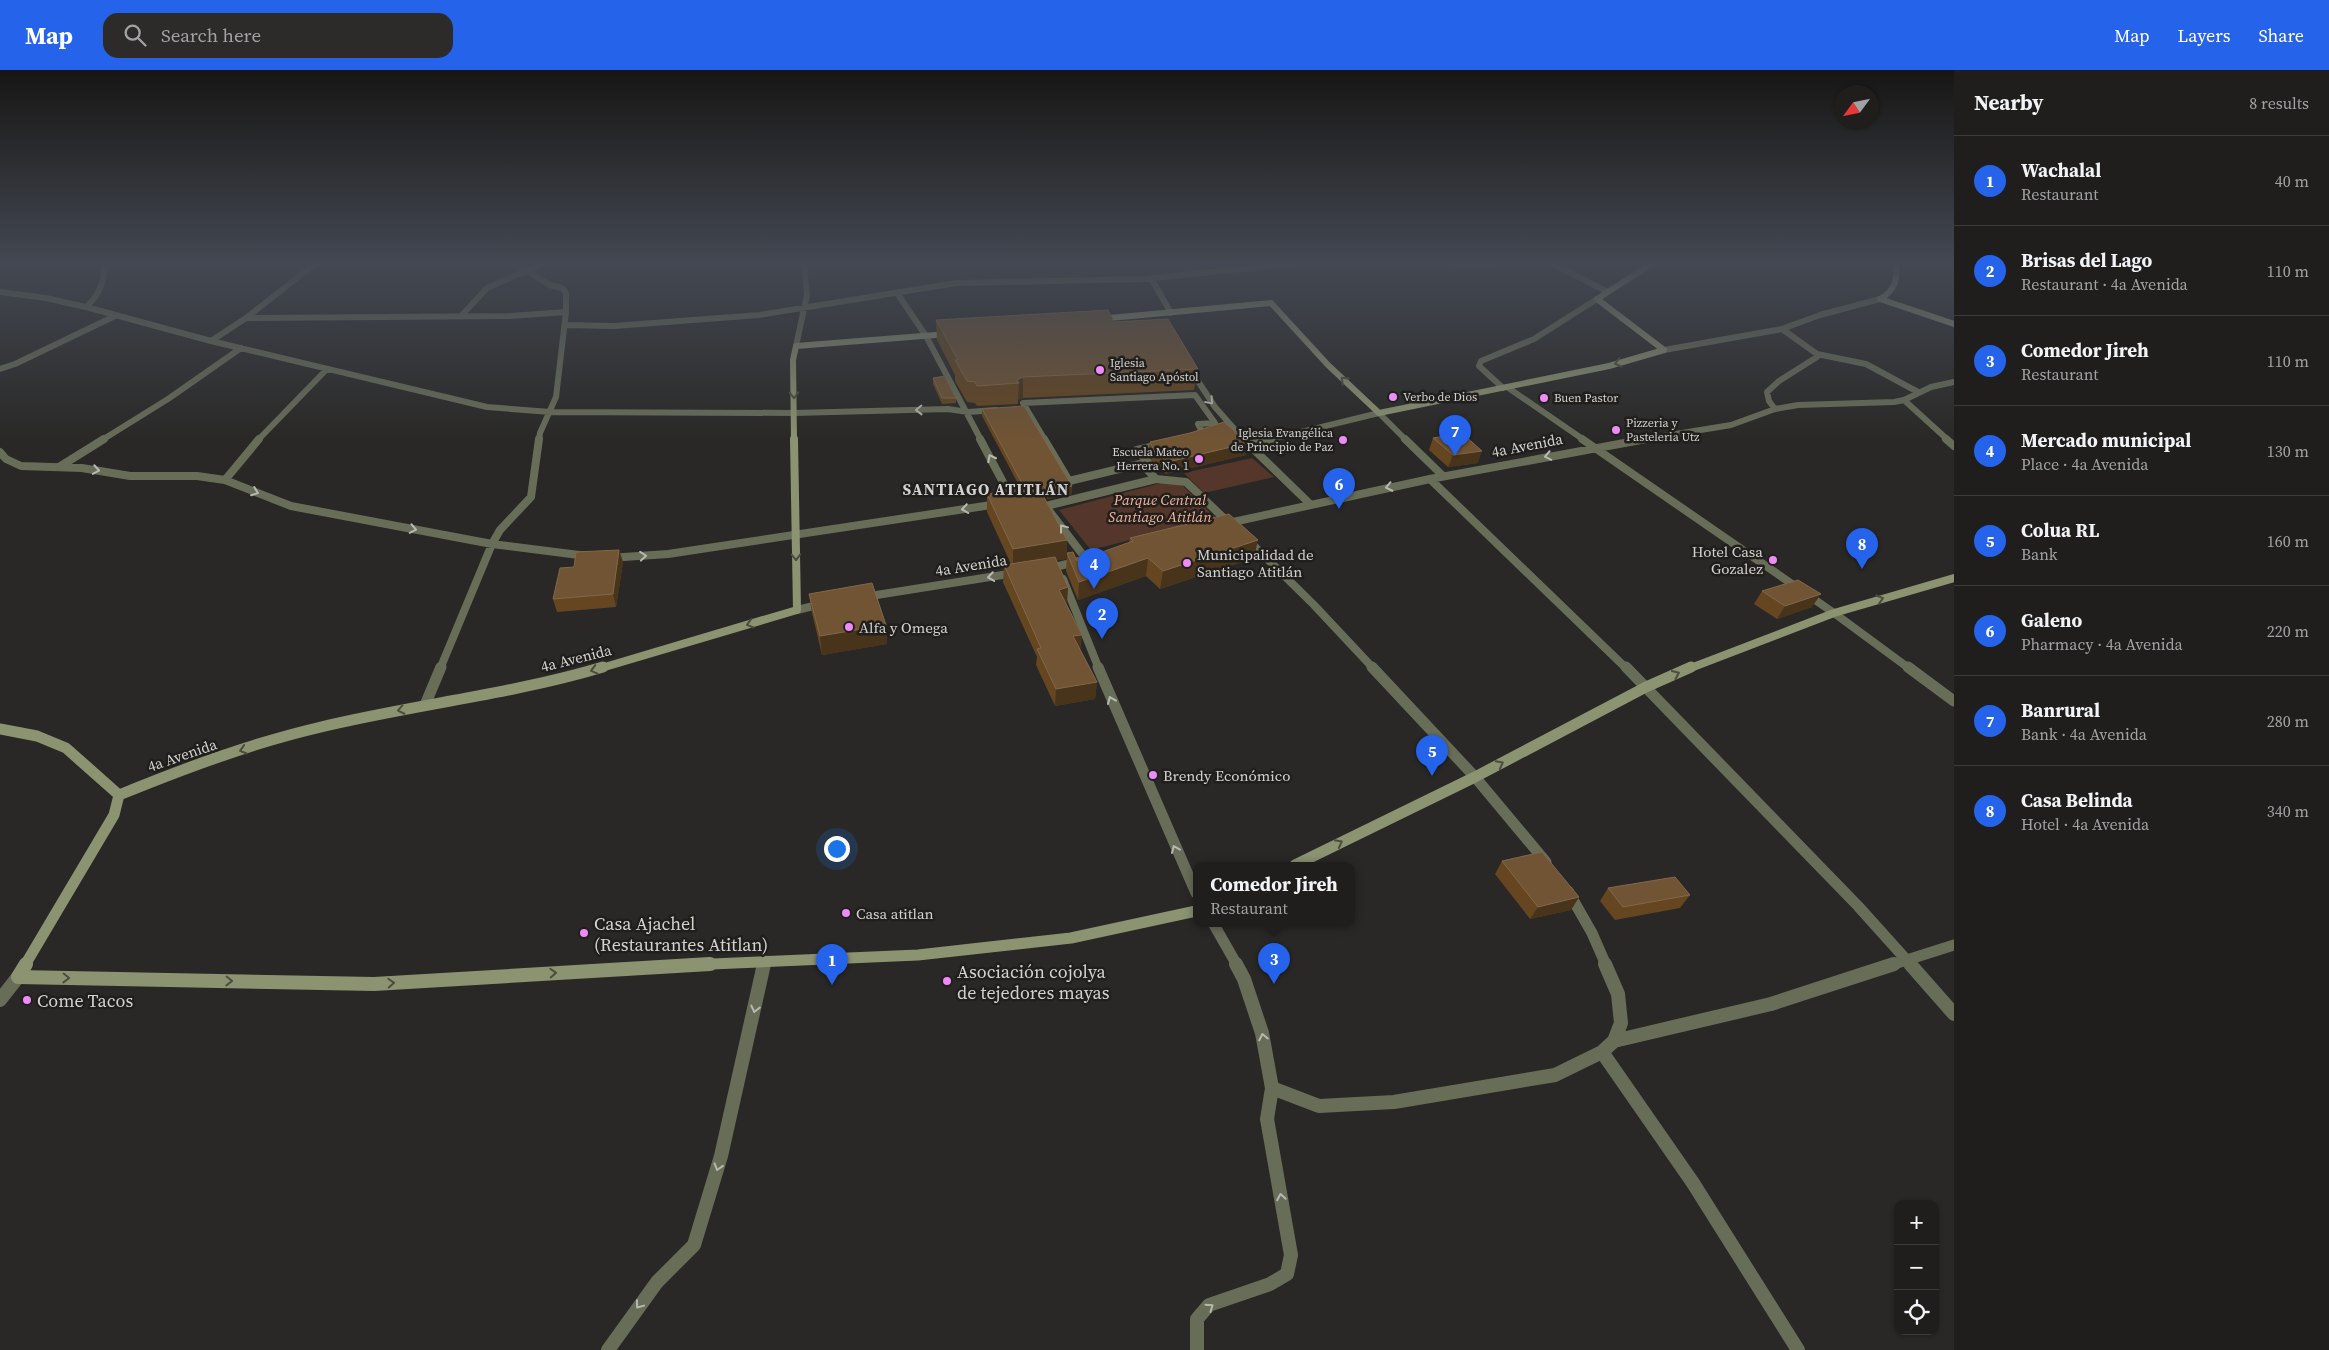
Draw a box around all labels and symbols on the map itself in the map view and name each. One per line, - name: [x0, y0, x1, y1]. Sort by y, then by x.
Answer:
- north arrow: [1834, 85, 1879, 130]
- place label: Iglesia Santiago Apóstol: [1110, 355, 1199, 385]
- one-way arrow: [1614, 358, 1622, 368]
- marker: Iglesia Santiago Apóstol: [1094, 364, 1106, 376]
- one-way arrow: [1340, 376, 1349, 385]
- place label: Verbo de Dios: [1403, 389, 1477, 405]
- place label: Buen Pastor: [1554, 390, 1618, 406]
- one-way arrow: [789, 391, 799, 399]
- marker: Verbo de Dios: [1387, 391, 1399, 403]
- marker: Buen Pastor: [1538, 392, 1550, 404]
- one-way arrow: [1204, 395, 1213, 404]
- one-way arrow: [915, 405, 923, 415]
- pin: 7: [1439, 415, 1471, 456]
- place label: Pizzeria y Pasteleria Utz: [1626, 415, 1700, 445]
- marker: Pizzeria y Pasteleria Utz: [1610, 424, 1622, 436]
- place label: Iglesia Evangélica de Principio de Paz: [1231, 425, 1334, 455]
- street label: 4a Avenida: [1490, 428, 1565, 462]
- marker: Iglesia Evangélica de Principio de Paz: [1337, 434, 1349, 446]
- place label: Escuela Mateo Herrera No. 1: [1112, 444, 1189, 474]
- one-way arrow: [1544, 450, 1553, 461]
- marker: Escuela Mateo Herrera No. 1: [1193, 453, 1205, 465]
- one-way arrow: [987, 454, 997, 463]
- one-way arrow: [91, 465, 100, 475]
- pin: 6: [1323, 468, 1355, 509]
- district label: SANTIAGO ATITLÁN: [903, 478, 1069, 500]
- one-way arrow: [1384, 482, 1393, 492]
- one-way arrow: [250, 486, 259, 496]
- park label: Parque Central Santiago Atitlán: [1108, 489, 1212, 527]
- one-way arrow: [960, 503, 969, 513]
- one-way arrow: [409, 523, 417, 534]
- one-way arrow: [1060, 525, 1068, 534]
- pin: 8: [1846, 528, 1878, 569]
- place label: Hotel Casa Gozalez: [1692, 541, 1763, 579]
- place label: Municipalidad de Santiago Atitlán: [1197, 544, 1314, 582]
- pin: 4: [1078, 548, 1110, 589]
- street label: 4a Avenida: [934, 549, 1009, 581]
- one-way arrow: [639, 551, 647, 562]
- one-way arrow: [791, 554, 801, 561]
- marker: Hotel Casa Gozalez: [1767, 554, 1779, 566]
- marker: Municipalidad de Santiago Atitlán: [1181, 557, 1193, 569]
- one-way arrow: [987, 571, 995, 582]
- one-way arrow: [1876, 594, 1884, 604]
- pin: 2: [1086, 598, 1118, 639]
- place label: Alfa y Omega: [859, 617, 948, 638]
- one-way arrow: [746, 619, 755, 629]
- marker: Alfa y Omega: [843, 621, 855, 633]
- street label: 4a Avenida: [538, 639, 614, 677]
- one-way arrow: [590, 664, 599, 675]
- one-way arrow: [1671, 669, 1680, 680]
- one-way arrow: [1107, 696, 1118, 705]
- one-way arrow: [396, 704, 405, 715]
- street label: 4a Avenida: [144, 733, 220, 777]
- pin: 5: [1416, 735, 1448, 776]
- one-way arrow: [240, 744, 248, 754]
- one-way arrow: [1495, 760, 1504, 770]
- place label: Brendy Económico: [1163, 765, 1290, 786]
- marker: Brendy Económico: [1147, 769, 1159, 781]
- your location: [824, 836, 850, 862]
- one-way arrow: [1334, 839, 1343, 849]
- one-way arrow: [1171, 845, 1182, 854]
- place label: Casa atitlan: [856, 903, 934, 924]
- marker: Casa atitlan: [840, 907, 852, 919]
- place label: Casa Ajachel (Restaurantes Atitlan): [594, 911, 768, 957]
- marker: Casa Ajachel (Restaurantes Atitlan): [578, 927, 590, 939]
- pin: 3: [1258, 943, 1290, 984]
- pin: 1: [816, 944, 848, 985]
- place label: Asociación cojolya de tejedores mayas: [957, 959, 1110, 1005]
- one-way arrow: [550, 968, 558, 979]
- one-way arrow: [63, 972, 71, 983]
- marker: Asociación cojolya de tejedores mayas: [941, 975, 953, 987]
- one-way arrow: [226, 976, 233, 986]
- one-way arrow: [387, 978, 395, 989]
- place label: Come Tacos: [37, 988, 133, 1013]
- marker: Come Tacos: [21, 994, 33, 1006]
- one-way arrow: [750, 1005, 760, 1014]
- one-way arrow: [1258, 1033, 1268, 1042]
- one-way arrow: [714, 1163, 724, 1171]
- one-way arrow: [1276, 1193, 1286, 1202]
- one-way arrow: [637, 1299, 645, 1308]
- one-way arrow: [1205, 1304, 1214, 1314]

